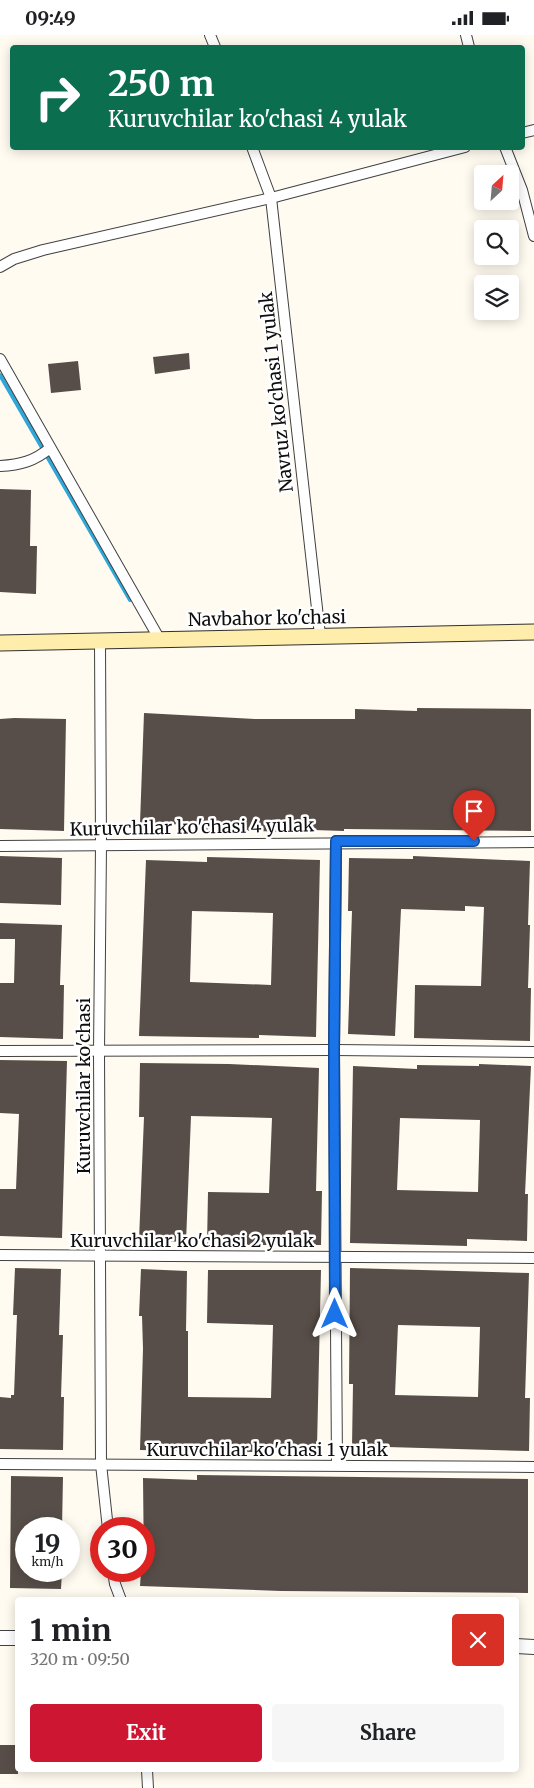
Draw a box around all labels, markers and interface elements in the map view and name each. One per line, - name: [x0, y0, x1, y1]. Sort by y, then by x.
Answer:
- text: 09:49: [25, 6, 76, 30]
- text: 250 m: [108, 62, 214, 106]
- icon: right: [25, 65, 90, 130]
- text: Kuruvchilar ko'chasi 4 yulak: [108, 105, 407, 133]
- north arrow: [474, 165, 519, 210]
- map controls: [474, 165, 519, 320]
- button: search: [474, 220, 519, 265]
- button: layers: [474, 275, 519, 320]
- street label: Navruz ko'chasi 1 yulak: [254, 290, 298, 493]
- street label: Navbahor ko'chasi: [188, 605, 346, 631]
- pin: [453, 790, 495, 841]
- icon: arrive: [460, 797, 488, 825]
- street label: Kuruvchilar ko'chasi 4 yulak: [70, 813, 315, 841]
- street label: Kuruvchilar ko'chasi: [72, 998, 95, 1174]
- street label: Kuruvchilar ko'chasi 2 yulak: [70, 1229, 315, 1252]
- position arrow: [308, 1287, 360, 1339]
- street label: Kuruvchilar ko'chasi 1 yulak: [146, 1438, 388, 1461]
- speed limit sign: 30: [90, 1517, 155, 1582]
- text: 19: [35, 1527, 60, 1559]
- text: km/h: [32, 1554, 63, 1569]
- text: 1 min: [30, 1611, 112, 1649]
- button: close: [452, 1614, 504, 1666]
- text: 320 m · 09:50: [30, 1649, 130, 1669]
- button: Exit: [30, 1704, 262, 1762]
- button: Share: [272, 1704, 504, 1762]

